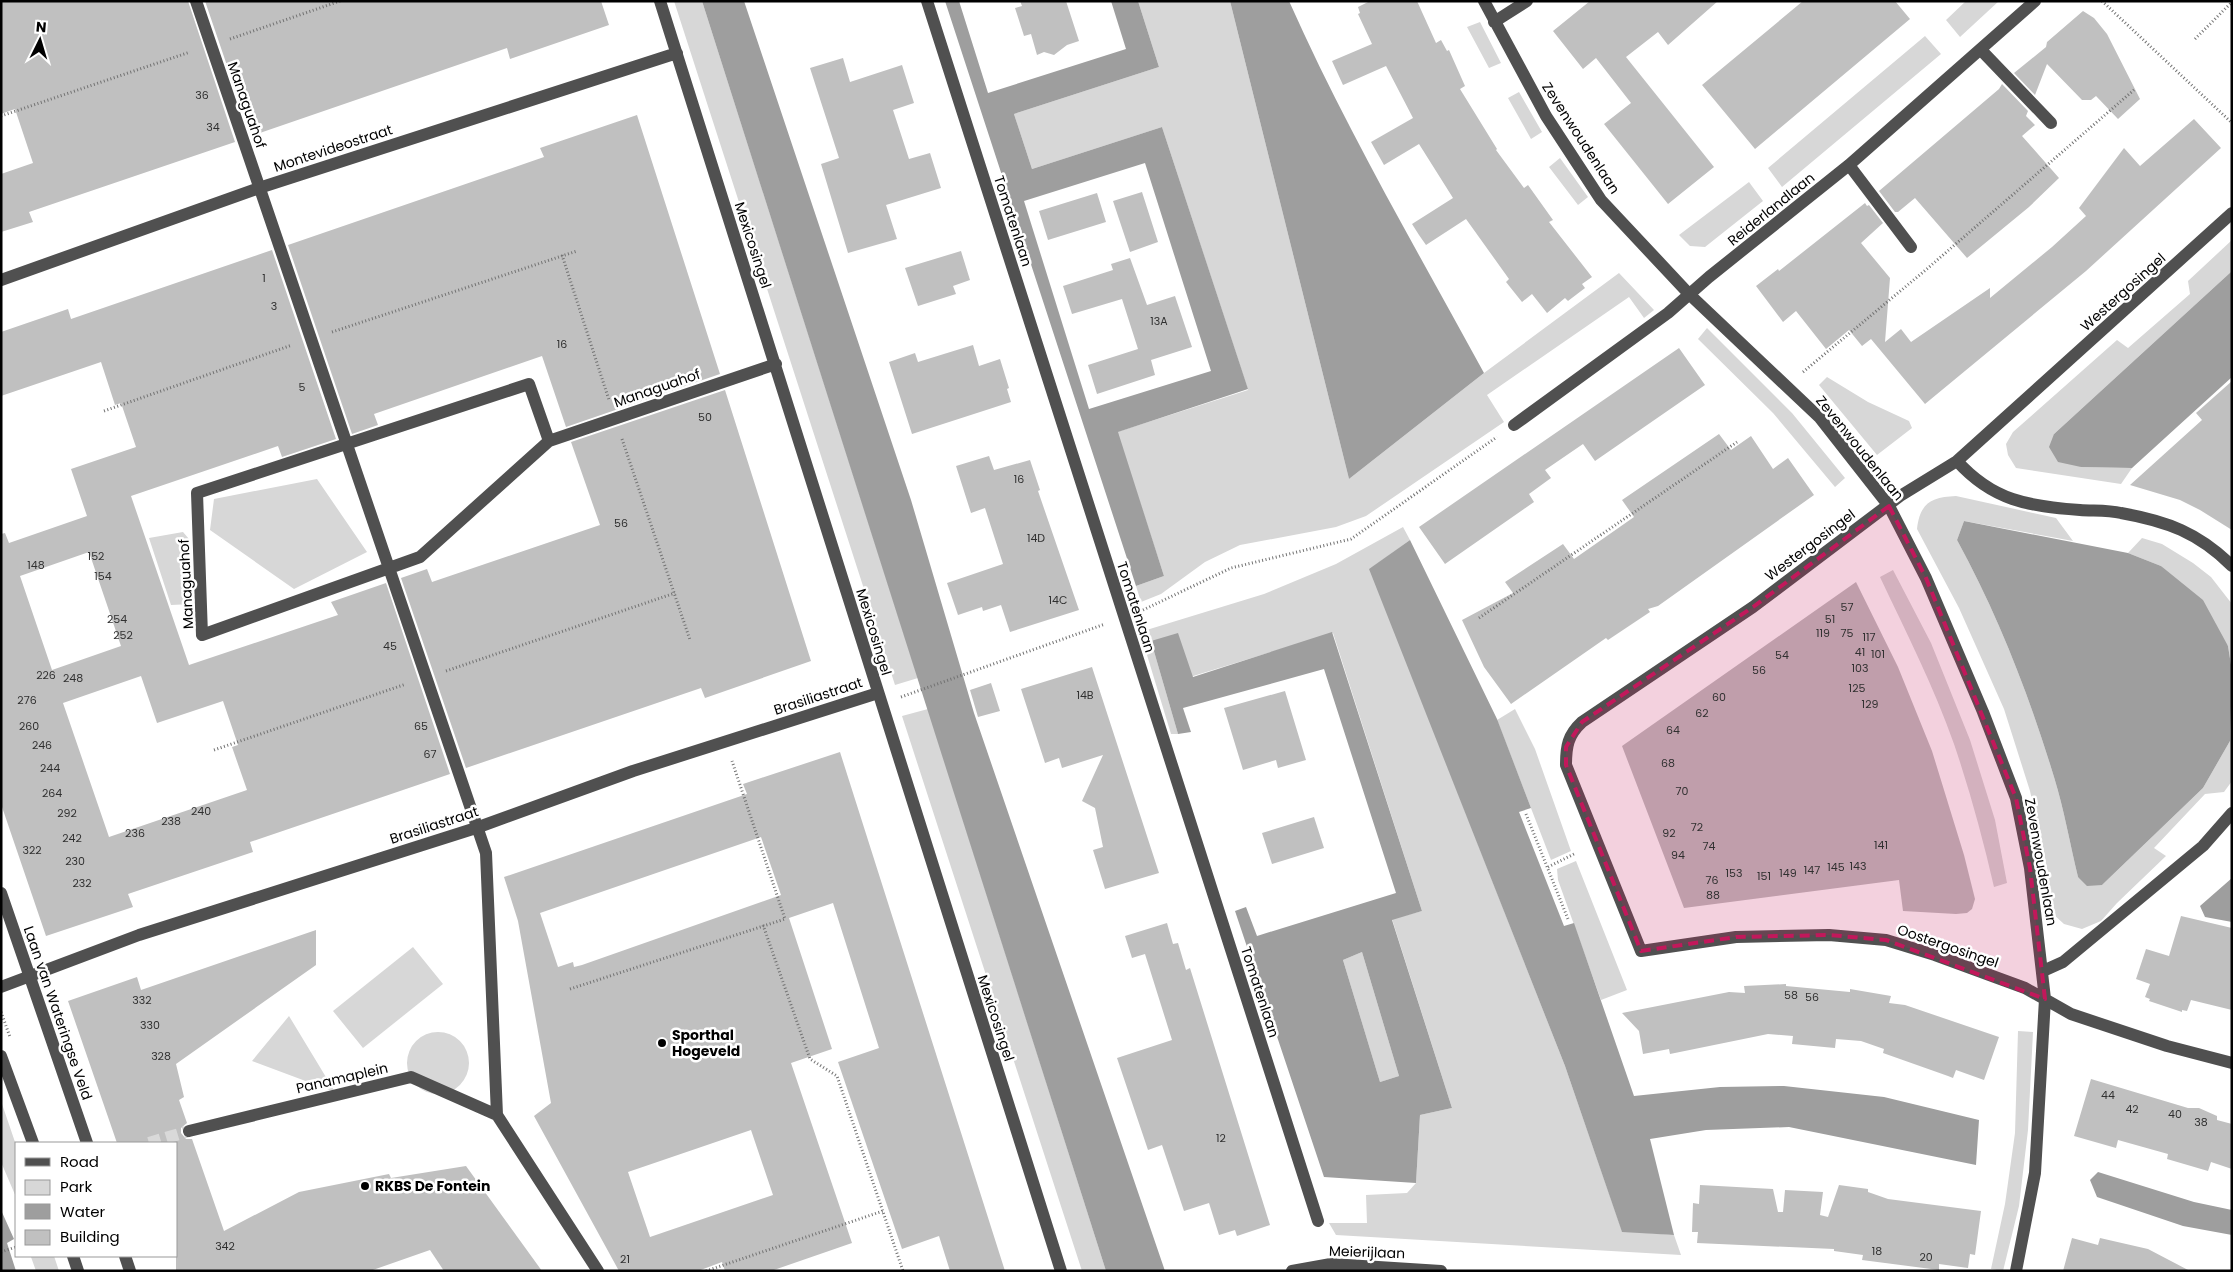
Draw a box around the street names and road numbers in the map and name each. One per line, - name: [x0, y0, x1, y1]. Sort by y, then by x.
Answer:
- street label: Managuahof: [223, 59, 271, 151]
- street label: Zevenwoudenlaan: [1537, 78, 1625, 198]
- street label: Montevideostraat: [271, 119, 395, 177]
- street label: Reiderlandlaan: [1723, 168, 1819, 250]
- street label: Tomatenlaan: [989, 173, 1037, 269]
- street label: Mexicosingel: [730, 199, 776, 291]
- street label: Westergosingel: [2076, 248, 2170, 336]
- street label: Managuahof: [611, 364, 703, 412]
- street label: Zevenwoudenlaan: [1811, 391, 1909, 505]
- street label: Westergosingel: [1761, 504, 1859, 586]
- street label: Managuahof: [174, 538, 198, 630]
- street label: Tomatenlaan: [1112, 559, 1160, 655]
- street label: Mexicosingel: [851, 586, 897, 678]
- street label: Brasiliastraat: [771, 672, 865, 720]
- street label: Zevenwoudenlaan: [2020, 796, 2062, 928]
- street label: Brasiliastraat: [387, 801, 481, 849]
- street label: Oostergosingel: [1895, 919, 2001, 973]
- street label: Laan van Wateringse Veld: [19, 923, 97, 1103]
- street label: Tomatenlaan: [1236, 944, 1284, 1040]
- street label: Mexicosingel: [973, 972, 1019, 1064]
- street label: Panamaplein: [294, 1058, 390, 1098]
- street label: Meierijlaan: [1329, 1241, 1405, 1263]

